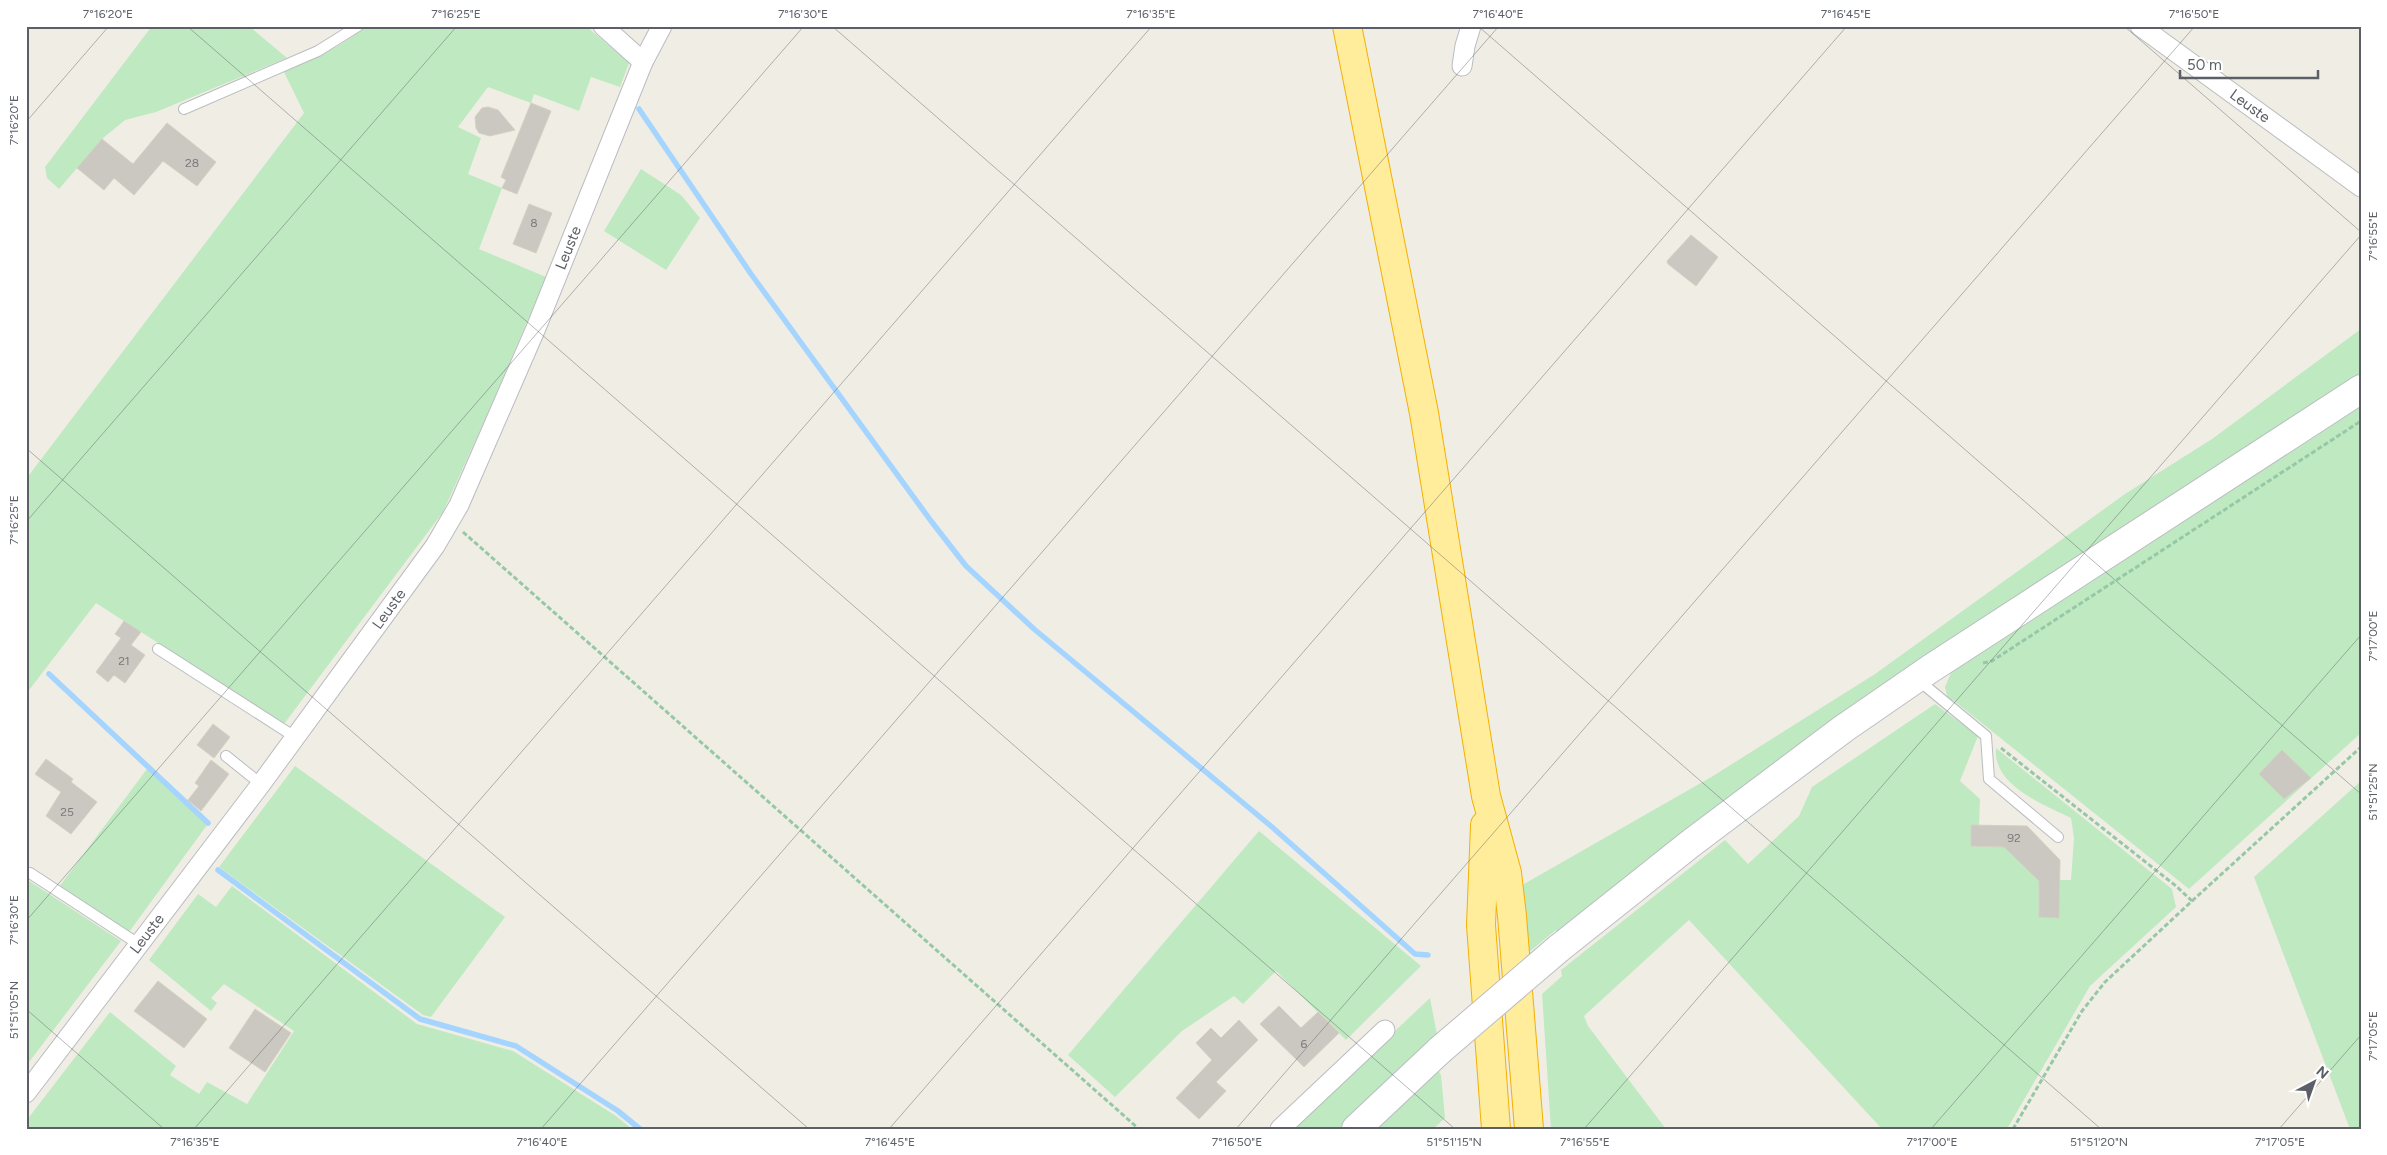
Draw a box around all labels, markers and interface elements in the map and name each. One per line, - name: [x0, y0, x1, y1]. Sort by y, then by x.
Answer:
- text: 7°16'20"E: [83, 7, 133, 21]
- text: 7°16'25"E: [431, 7, 481, 21]
- text: 7°16'30"E: [778, 7, 828, 21]
- text: 7°16'35"E: [1126, 7, 1176, 21]
- text: 7°16'40"E: [1472, 7, 1524, 21]
- text: 7°16'45"E: [1821, 7, 1871, 21]
- text: 7°16'50"E: [2169, 7, 2219, 21]
- scale bar: [2180, 48, 2317, 80]
- text: 50 m: [2187, 56, 2222, 74]
- street label: Leuste: [2226, 85, 2274, 127]
- text: 7°16'20"E: [7, 95, 21, 145]
- house number: 28: [185, 156, 199, 170]
- text: 7°16'55"E: [2366, 211, 2380, 261]
- house number: 8: [530, 216, 538, 230]
- street label: Leuste: [551, 223, 585, 272]
- text: 7°16'25"E: [7, 495, 21, 545]
- street label: Leuste: [368, 585, 410, 633]
- text: 7°17'00"E: [2366, 610, 2380, 662]
- house number: 21: [118, 654, 130, 668]
- text: 51°51'25"N: [2366, 763, 2380, 821]
- house number: 25: [60, 805, 74, 819]
- house number: 92: [2007, 831, 2021, 845]
- text: 7°16'30"E: [7, 895, 21, 945]
- street label: Leuste: [126, 910, 168, 957]
- text: 51°51'05"N: [7, 981, 21, 1039]
- text: 7°17'05"E: [2366, 1011, 2380, 1061]
- house number: 6: [1301, 1037, 1308, 1051]
- north arrow: [2290, 1058, 2340, 1108]
- text: N: [2313, 1063, 2332, 1083]
- text: 7°16'35"E: [170, 1135, 220, 1149]
- text: 7°16'40"E: [516, 1135, 568, 1149]
- text: 7°16'45"E: [865, 1135, 915, 1149]
- text: 7°16'50"E: [1212, 1135, 1262, 1149]
- text: 51°51'15"N: [1426, 1135, 1482, 1149]
- text: 7°16'55"E: [1560, 1135, 1610, 1149]
- text: 7°17'00"E: [1906, 1135, 1958, 1149]
- text: 51°51'20"N: [2070, 1135, 2128, 1149]
- text: 7°17'05"E: [2255, 1135, 2305, 1149]

